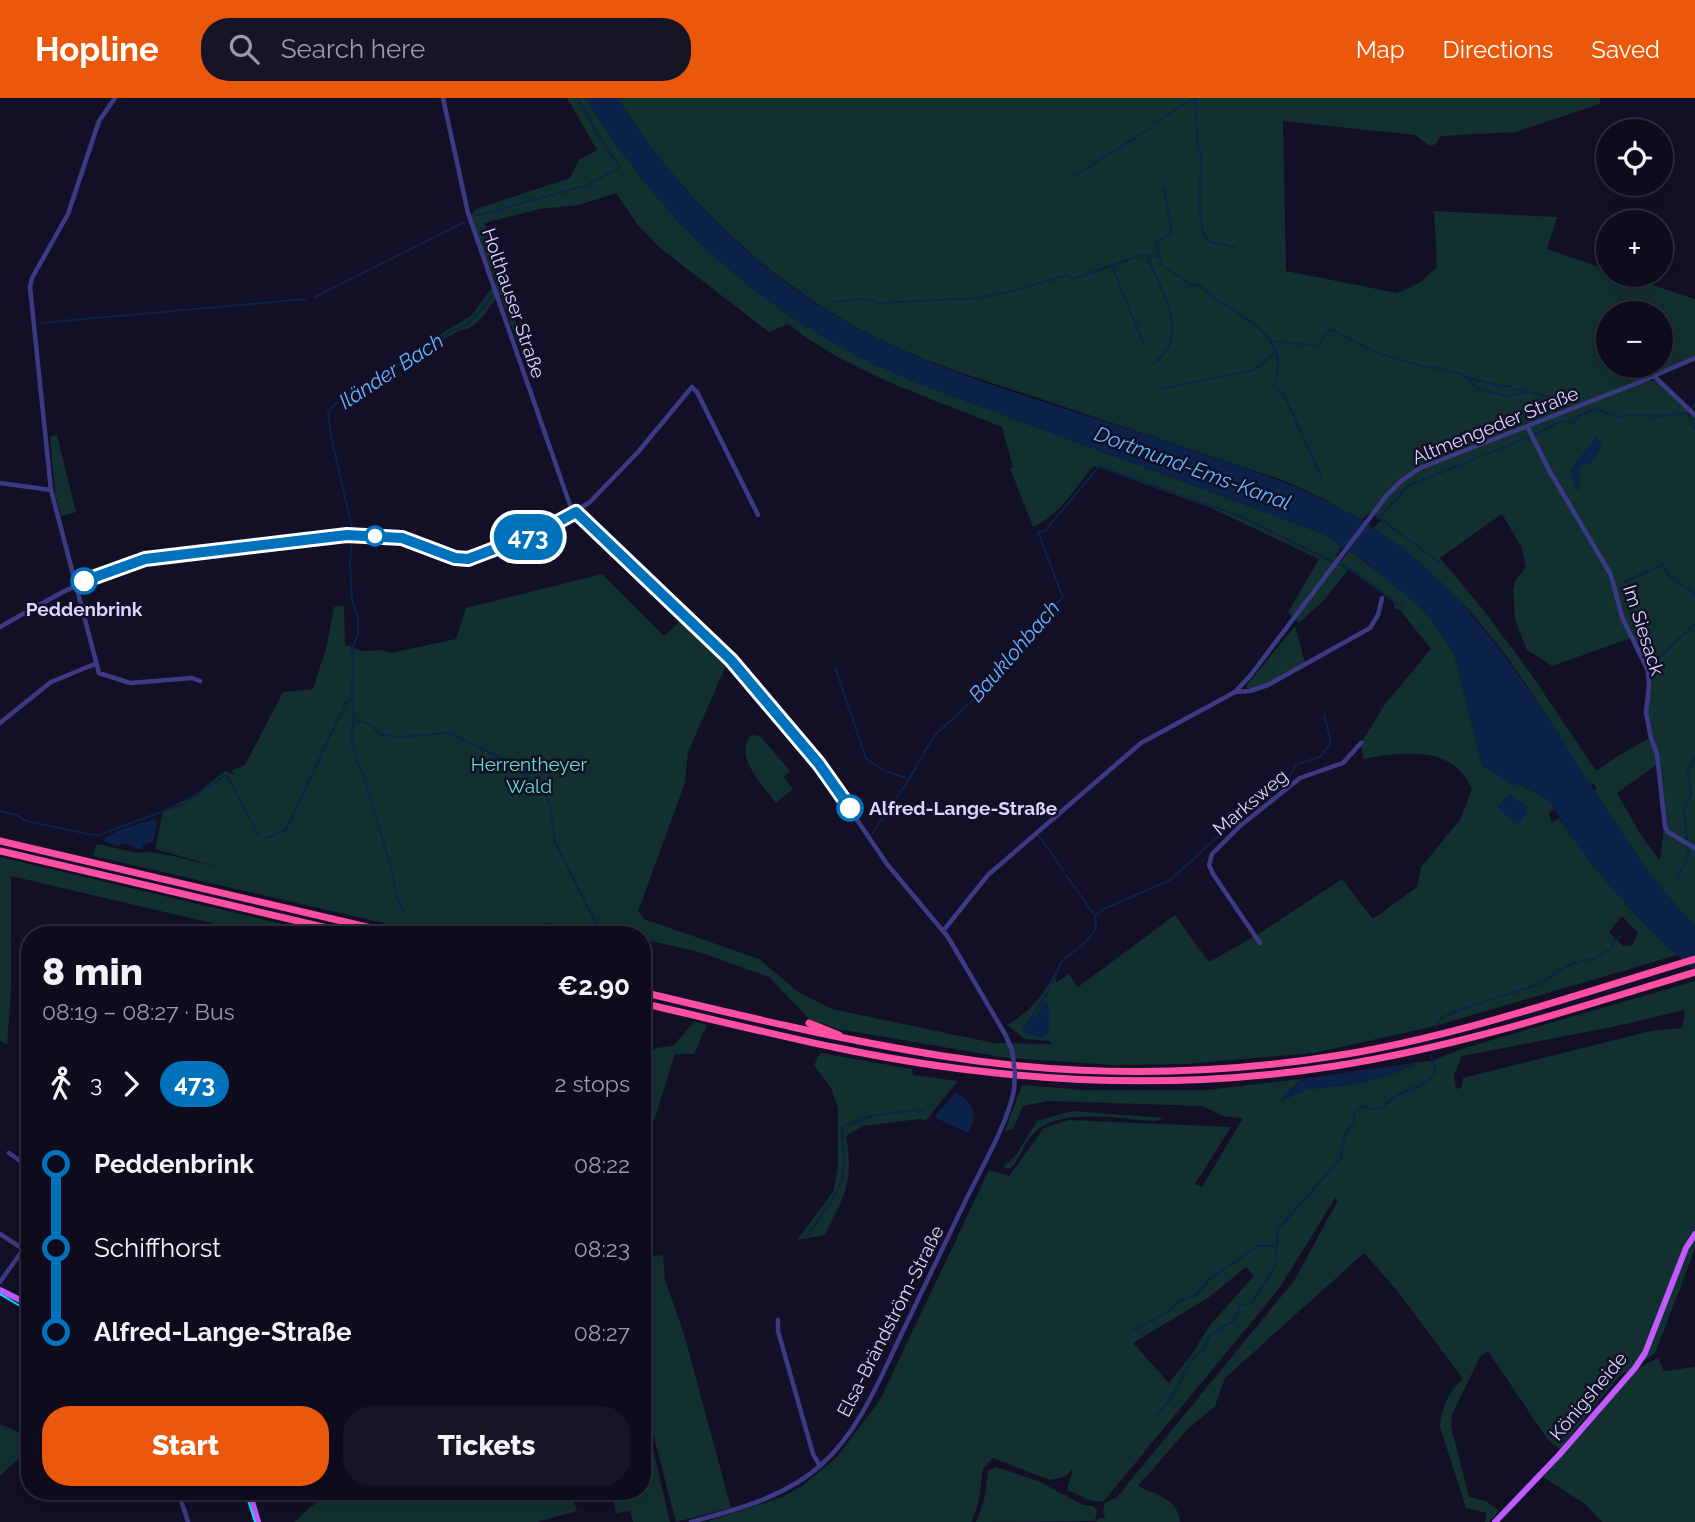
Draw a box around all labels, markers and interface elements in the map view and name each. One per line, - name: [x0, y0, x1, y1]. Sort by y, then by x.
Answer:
- search box: [201, 18, 691, 81]
- text: Hopline: [35, 30, 159, 69]
- icon: search: [225, 30, 263, 68]
- text: Search here: [281, 34, 425, 64]
- text: Map: [1356, 35, 1405, 64]
- text: Directions: [1443, 35, 1553, 64]
- text: Saved: [1591, 35, 1660, 64]
- map controls: [1596, 119, 1673, 378]
- button: locate: [1596, 119, 1673, 196]
- button: +: [1596, 210, 1673, 287]
- street label: Holthauser Straße: [478, 225, 550, 381]
- button: −: [1596, 301, 1673, 378]
- water label: Iländer Bach: [334, 328, 448, 414]
- street label: Altmengeder Straße: [1409, 382, 1581, 468]
- water label: Dortmund-Ems-Kanal: [1091, 421, 1295, 515]
- line badge: 473: [488, 514, 568, 560]
- text: 473: [508, 522, 548, 551]
- unlabelled marker: [365, 526, 385, 546]
- marker: Peddenbrink: [71, 568, 97, 594]
- street label: Im Siesack: [1619, 582, 1669, 678]
- water label: Bauklohbach: [963, 595, 1065, 707]
- place label: Peddenbrink: [26, 598, 143, 620]
- park label: Herrentheyer Wald: [471, 753, 587, 797]
- street label: Marksweg: [1208, 764, 1292, 840]
- marker: Alfred-Lange-Straße: [837, 795, 863, 821]
- place label: Alfred-Lange-Straße: [869, 797, 1057, 819]
- text: 8 min: [42, 949, 143, 994]
- text: €2.90: [557, 971, 630, 1001]
- text: 08:19 – 08:27 · Bus: [42, 998, 235, 1025]
- icon: walk: [42, 1065, 80, 1103]
- icon: forward: [112, 1065, 150, 1103]
- text: 473: [174, 1069, 215, 1098]
- text: 3: [90, 1070, 102, 1097]
- text: 2 stops: [555, 1070, 630, 1097]
- text: Peddenbrink: [94, 1149, 254, 1179]
- text: 08:22: [574, 1151, 630, 1178]
- street label: Elsa-Brändström-Straße: [832, 1222, 948, 1420]
- text: Schiffhorst: [94, 1233, 221, 1263]
- text: 08:23: [574, 1235, 630, 1262]
- text: Alfred-Lange-Straße: [94, 1317, 352, 1347]
- text: 08:27: [574, 1319, 630, 1346]
- street label: Königsheide: [1545, 1347, 1631, 1445]
- button: Start: [42, 1406, 329, 1486]
- button: Tickets: [343, 1406, 630, 1486]

